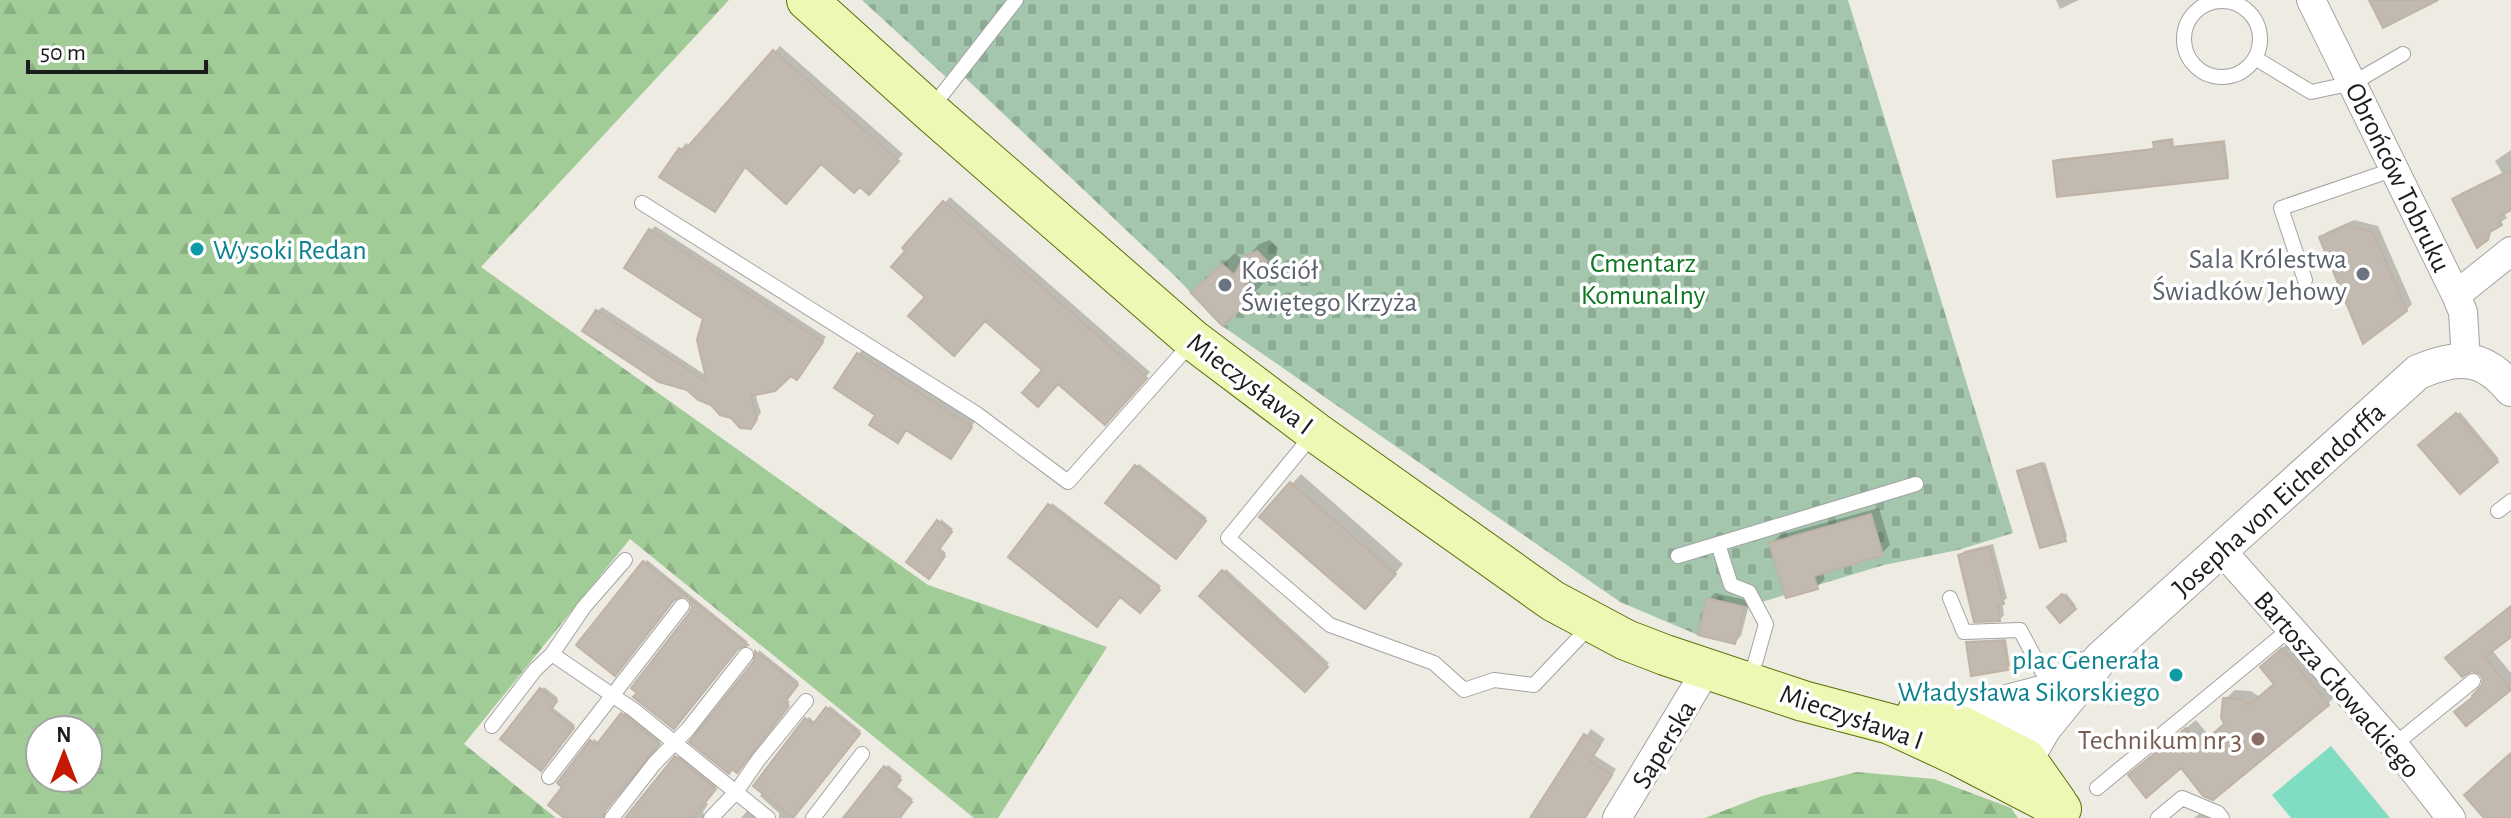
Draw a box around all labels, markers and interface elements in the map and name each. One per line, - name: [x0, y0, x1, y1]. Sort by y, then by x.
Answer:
- scale bar: [28, 24, 206, 74]
- text: 50 m: [40, 41, 86, 65]
- street label: Obrońców Tobruku: [2339, 79, 2455, 277]
- place label: Wysoki Redan: [213, 237, 367, 265]
- marker: Wysoki Redan: [188, 240, 206, 258]
- place label: Sala Królestwa Świadków Jehowy: [2152, 246, 2347, 306]
- park label: Cmentarz Komunalny: [1581, 250, 1705, 310]
- place label: Kościół Świętego Krzyża: [1241, 257, 1417, 317]
- marker: Sala Królestwa Świadków Jehowy: [2354, 265, 2372, 283]
- marker: Kościół Świętego Krzyża: [1216, 276, 1234, 294]
- street label: Mieczysława I: [1182, 328, 1318, 441]
- street label: Josepha von Eichendorffa: [2168, 398, 2391, 603]
- street label: Bartosza Głowackiego: [2248, 586, 2425, 784]
- place label: plac Generała Władysława Sikorskiego: [1897, 647, 2160, 707]
- marker: plac Generała Władysława Sikorskiego: [2167, 666, 2185, 684]
- street label: Mieczysława I: [1776, 680, 1927, 756]
- street label: Saperska: [1628, 696, 1702, 794]
- north arrow: [24, 714, 104, 794]
- text: N: [56, 724, 72, 746]
- place label: Technikum nr 3: [2078, 727, 2242, 755]
- marker: Technikum nr 3: [2249, 730, 2267, 748]

